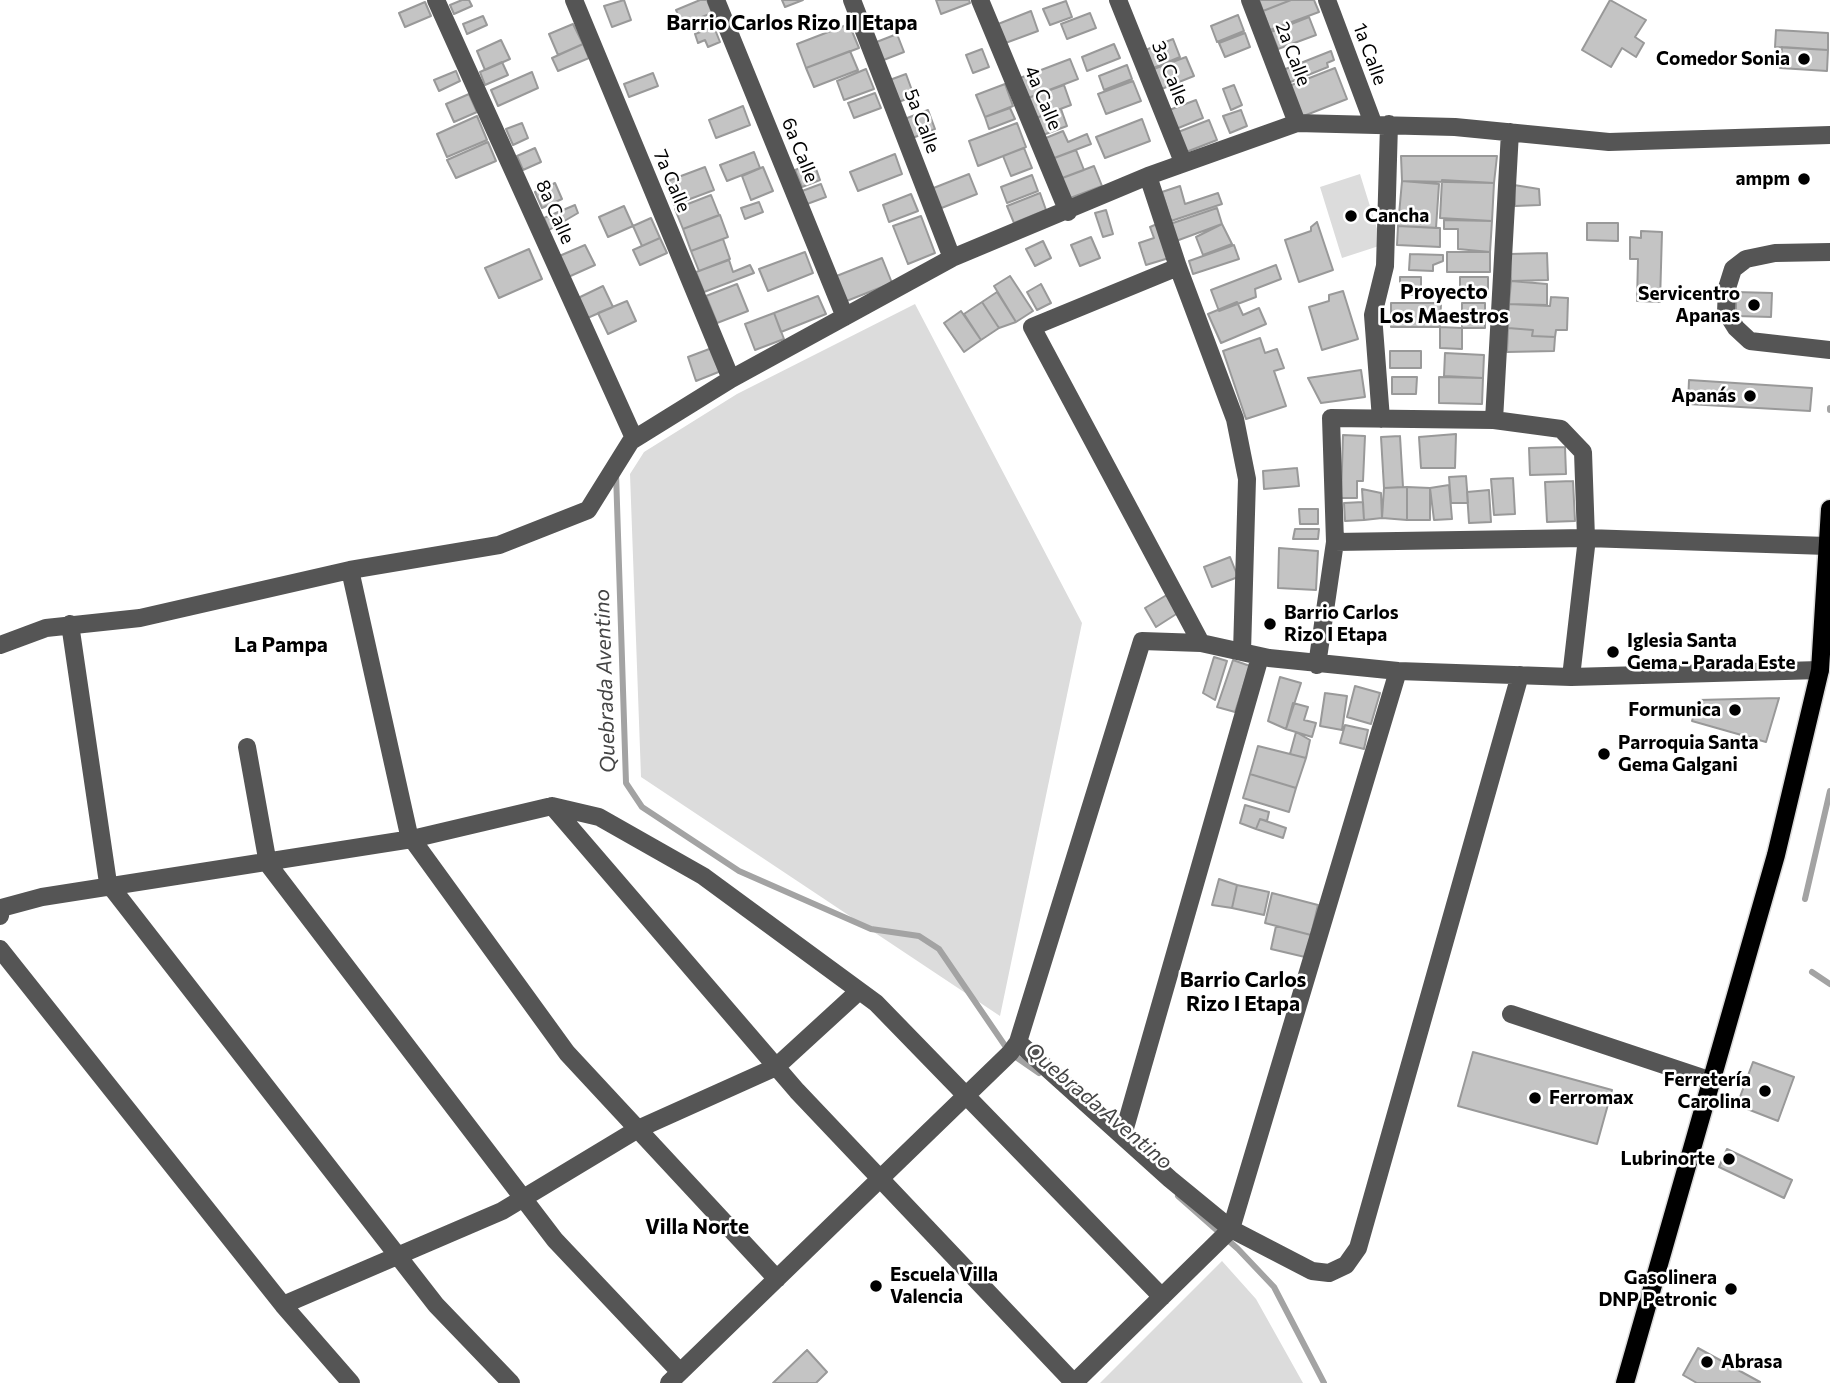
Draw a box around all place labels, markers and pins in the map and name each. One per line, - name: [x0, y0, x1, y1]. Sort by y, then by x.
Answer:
- place label: Comedor Sonia: [1656, 48, 1790, 70]
- marker: Comedor Sonia: [1796, 51, 1812, 67]
- place label: ampm: [1736, 168, 1790, 190]
- marker: ampm: [1796, 171, 1812, 187]
- place label: Cancha: [1365, 205, 1429, 227]
- marker: Cancha: [1343, 208, 1359, 224]
- place label: Servicentro Apanas: [1638, 283, 1740, 327]
- marker: Servicentro Apanas: [1746, 297, 1762, 313]
- place label: Apanás: [1671, 385, 1736, 407]
- marker: Apanás: [1742, 388, 1758, 404]
- place label: Barrio Carlos Rizo I Etapa: [1284, 602, 1399, 646]
- marker: Barrio Carlos Rizo I Etapa: [1262, 616, 1278, 632]
- place label: Iglesia Santa Gema - Parada Este: [1627, 630, 1795, 674]
- marker: Iglesia Santa Gema - Parada Este: [1605, 644, 1621, 660]
- place label: Formunica: [1628, 699, 1721, 721]
- marker: Formunica: [1727, 702, 1743, 718]
- place label: Parroquia Santa Gema Galgani: [1618, 732, 1759, 776]
- marker: Parroquia Santa Gema Galgani: [1596, 746, 1612, 762]
- place label: Ferretería Carolina: [1664, 1069, 1751, 1113]
- marker: Ferretería Carolina: [1757, 1083, 1773, 1099]
- place label: Ferromax: [1549, 1087, 1634, 1109]
- marker: Ferromax: [1527, 1090, 1543, 1106]
- place label: Lubrinorte: [1621, 1148, 1715, 1170]
- marker: Lubrinorte: [1721, 1151, 1737, 1167]
- place label: Escuela Villa Valencia: [890, 1264, 998, 1308]
- place label: Gasolinera DNP Petronic: [1598, 1267, 1717, 1311]
- marker: Escuela Villa Valencia: [868, 1278, 884, 1294]
- marker: Gasolinera DNP Petronic: [1723, 1281, 1739, 1297]
- place label: Abrasa: [1721, 1351, 1782, 1373]
- marker: Abrasa: [1699, 1354, 1715, 1370]

